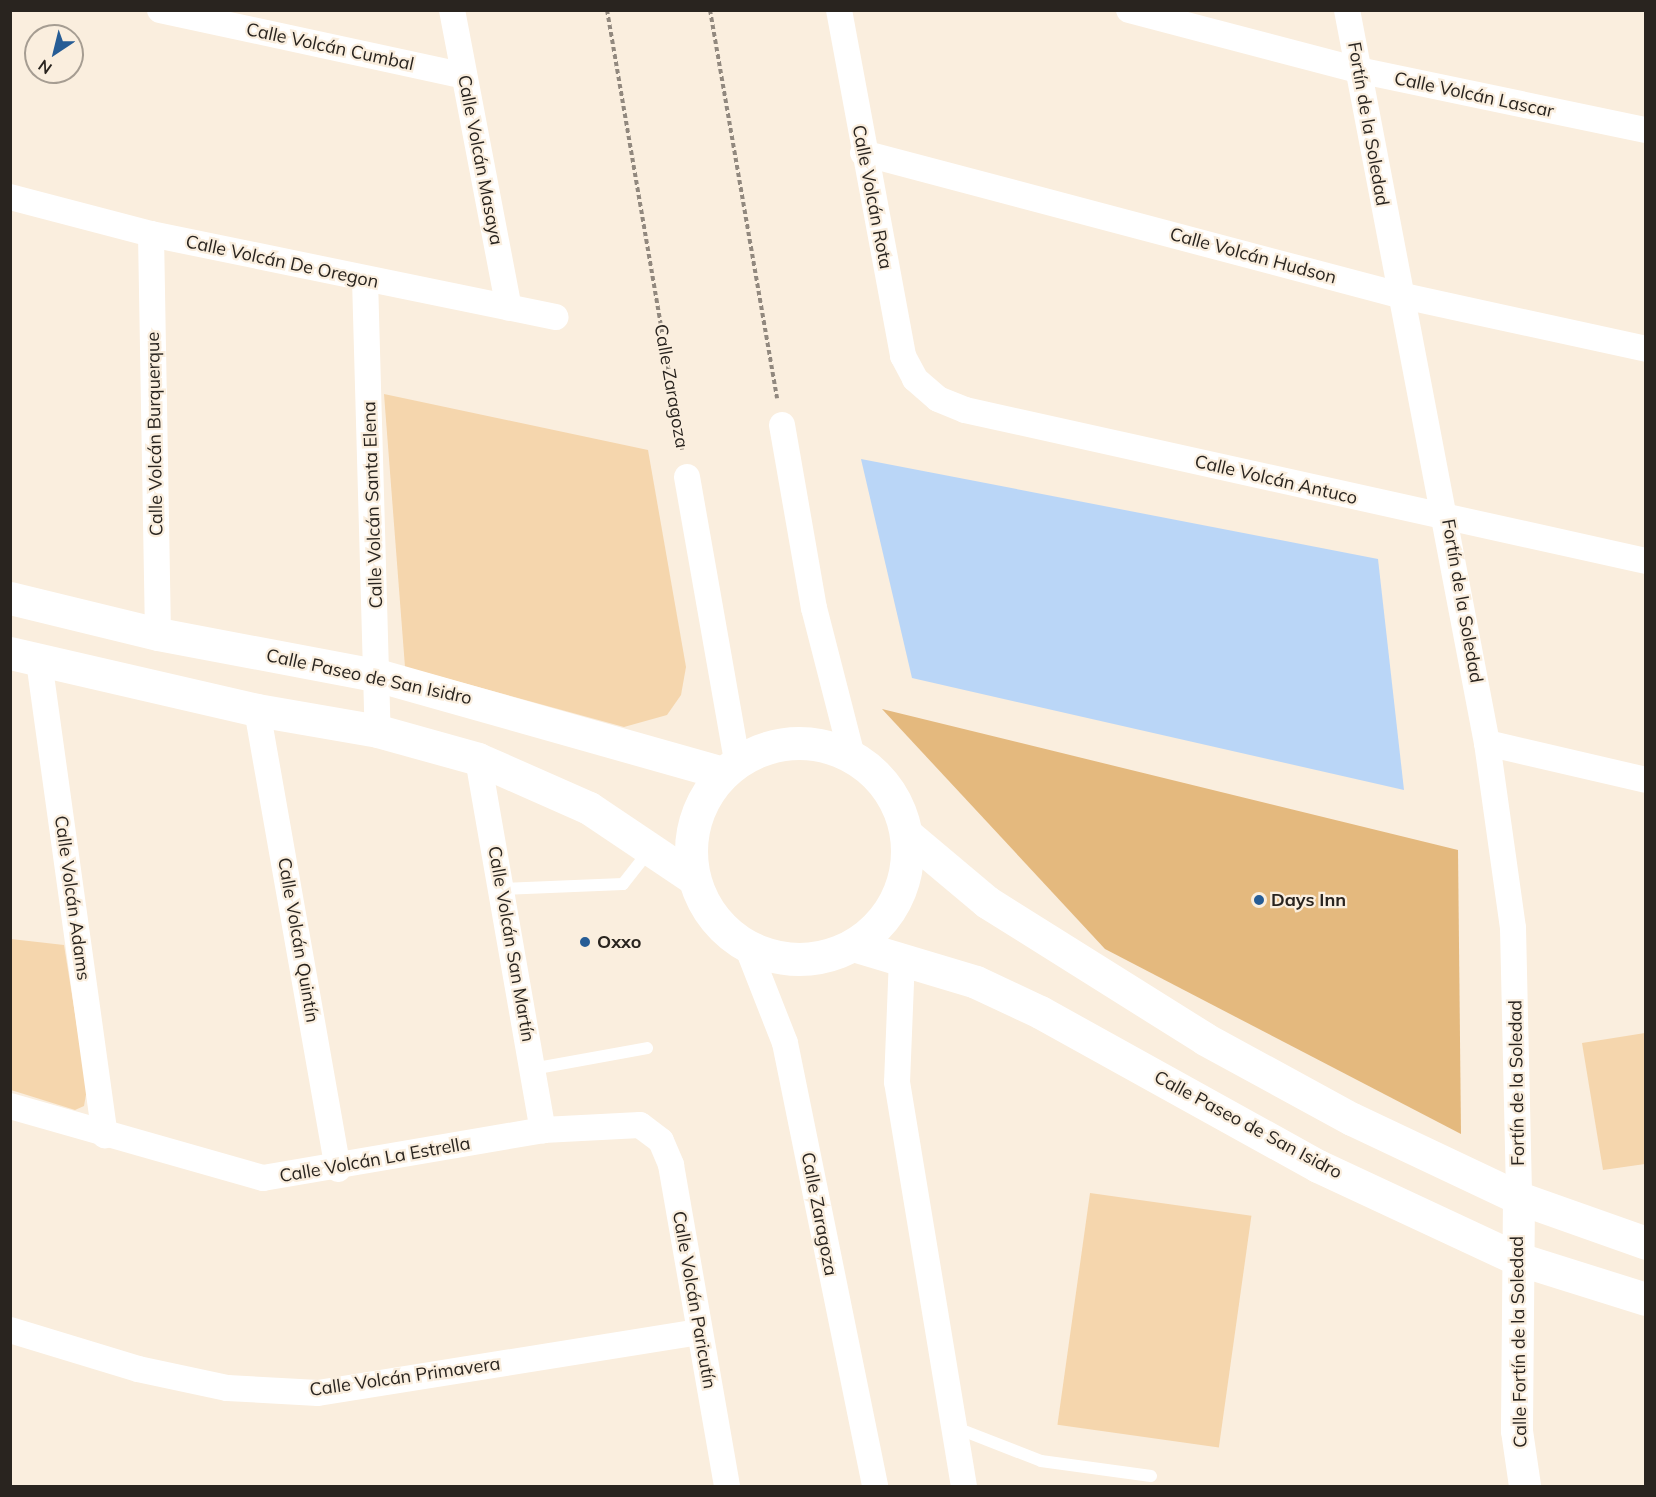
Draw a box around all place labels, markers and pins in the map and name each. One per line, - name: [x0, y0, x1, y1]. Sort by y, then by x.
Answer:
- place label: Days Inn: [1271, 889, 1346, 911]
- marker: Days Inn: [1252, 893, 1266, 907]
- place label: Oxxo: [597, 931, 641, 953]
- marker: Oxxo: [578, 935, 592, 949]

